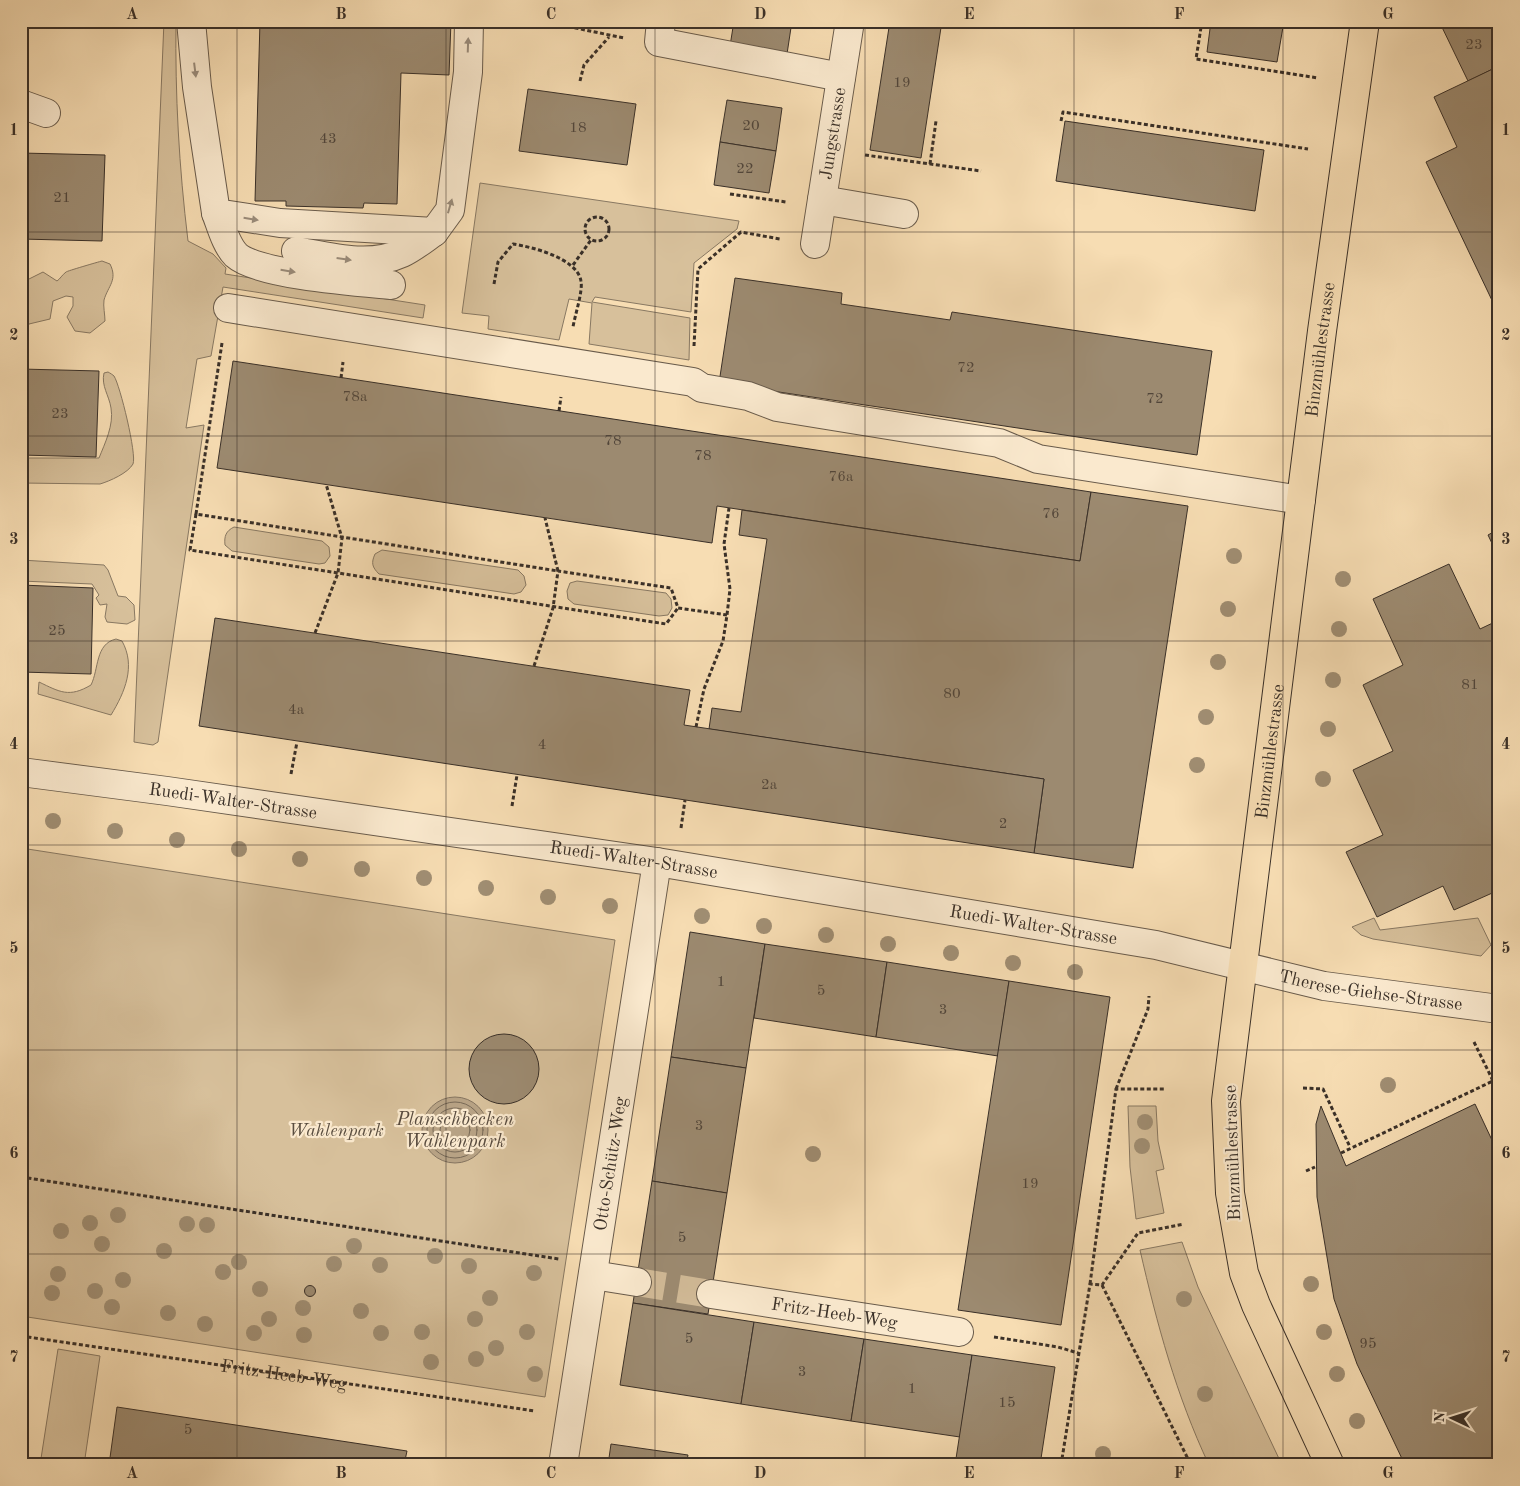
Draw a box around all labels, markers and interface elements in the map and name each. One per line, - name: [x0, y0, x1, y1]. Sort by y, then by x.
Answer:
- text: A: [126, 7, 138, 23]
- text: B: [335, 7, 347, 23]
- text: C: [546, 7, 556, 23]
- text: D: [754, 7, 766, 23]
- text: E: [963, 7, 975, 23]
- text: F: [1174, 7, 1185, 23]
- text: G: [1382, 7, 1394, 23]
- one-way arrow: [465, 36, 473, 52]
- house number: 23: [1465, 38, 1483, 53]
- one-way arrow: [191, 62, 199, 78]
- house number: 19: [893, 76, 911, 91]
- street label: Jungstrasse: [817, 86, 849, 181]
- house number: 20: [742, 119, 760, 134]
- house number: 18: [569, 121, 587, 136]
- text: 1: [9, 123, 19, 139]
- text: 1: [1501, 123, 1511, 139]
- house number: 43: [319, 132, 337, 147]
- house number: 22: [736, 162, 754, 177]
- house number: 21: [53, 191, 71, 206]
- one-way arrow: [446, 198, 454, 213]
- one-way arrow: [243, 215, 259, 223]
- one-way arrow: [336, 255, 352, 263]
- one-way arrow: [280, 267, 296, 275]
- street label: Binzmühlestrasse: [1303, 281, 1339, 418]
- text: 2: [9, 328, 19, 344]
- text: 2: [1501, 328, 1511, 344]
- house number: 72: [957, 361, 975, 376]
- house number: 78a: [343, 390, 368, 405]
- house number: 72: [1146, 392, 1164, 407]
- house number: 23: [51, 407, 69, 422]
- house number: 78: [604, 434, 622, 449]
- house number: 78: [694, 449, 712, 464]
- house number: 76a: [829, 470, 854, 485]
- house number: 76: [1042, 507, 1060, 522]
- text: 3: [9, 532, 19, 548]
- text: 3: [1501, 532, 1511, 548]
- house number: 25: [48, 624, 66, 639]
- house number: 81: [1461, 678, 1479, 693]
- street label: Binzmühlestrasse: [1253, 683, 1288, 820]
- house number: 80: [943, 687, 961, 702]
- house number: 4a: [288, 703, 305, 718]
- text: 4: [9, 737, 19, 753]
- text: 4: [1501, 737, 1511, 753]
- house number: 4: [538, 738, 546, 753]
- house number: 2a: [761, 778, 778, 793]
- street label: Ruedi-Walter-Strasse: [148, 781, 318, 823]
- house number: 2: [999, 817, 1007, 832]
- street label: Ruedi-Walter-Strasse: [548, 839, 719, 882]
- street label: Ruedi-Walter-Strasse: [948, 903, 1118, 948]
- text: 5: [9, 941, 19, 957]
- text: 5: [1501, 941, 1511, 957]
- street label: Therese-Giehse-Strasse: [1277, 967, 1464, 1014]
- house number: 1: [717, 975, 725, 990]
- house number: 5: [817, 984, 825, 999]
- house number: 3: [939, 1003, 947, 1018]
- street label: Binzmühlestrasse: [1222, 1085, 1244, 1221]
- street label: Otto-Schütz-Weg: [592, 1095, 630, 1232]
- water label: Planschbecken Wahlenpark: [395, 1111, 514, 1152]
- house number: 3: [695, 1119, 703, 1134]
- park label: Wahlenpark: [288, 1122, 384, 1140]
- text: 6: [9, 1146, 19, 1162]
- text: 6: [1501, 1146, 1511, 1162]
- house number: 19: [1021, 1177, 1039, 1192]
- house number: 5: [678, 1231, 686, 1246]
- street label: Fritz-Heeb-Weg: [770, 1295, 899, 1333]
- house number: 5: [685, 1332, 693, 1347]
- house number: 95: [1359, 1337, 1377, 1352]
- text: 7: [9, 1350, 19, 1366]
- text: 7: [1501, 1350, 1511, 1366]
- street label: Fritz-Heeb-Weg: [220, 1357, 349, 1394]
- house number: 3: [798, 1365, 806, 1380]
- house number: 1: [908, 1382, 916, 1397]
- north arrow: [1428, 1394, 1478, 1444]
- house number: 15: [998, 1396, 1016, 1411]
- text: N: [1433, 1411, 1447, 1423]
- house number: 5: [184, 1423, 192, 1438]
- text: A: [126, 1466, 138, 1482]
- text: B: [335, 1466, 347, 1482]
- text: C: [546, 1466, 556, 1482]
- text: D: [754, 1466, 766, 1482]
- text: E: [963, 1466, 975, 1482]
- text: F: [1174, 1466, 1185, 1482]
- text: G: [1382, 1466, 1394, 1482]

